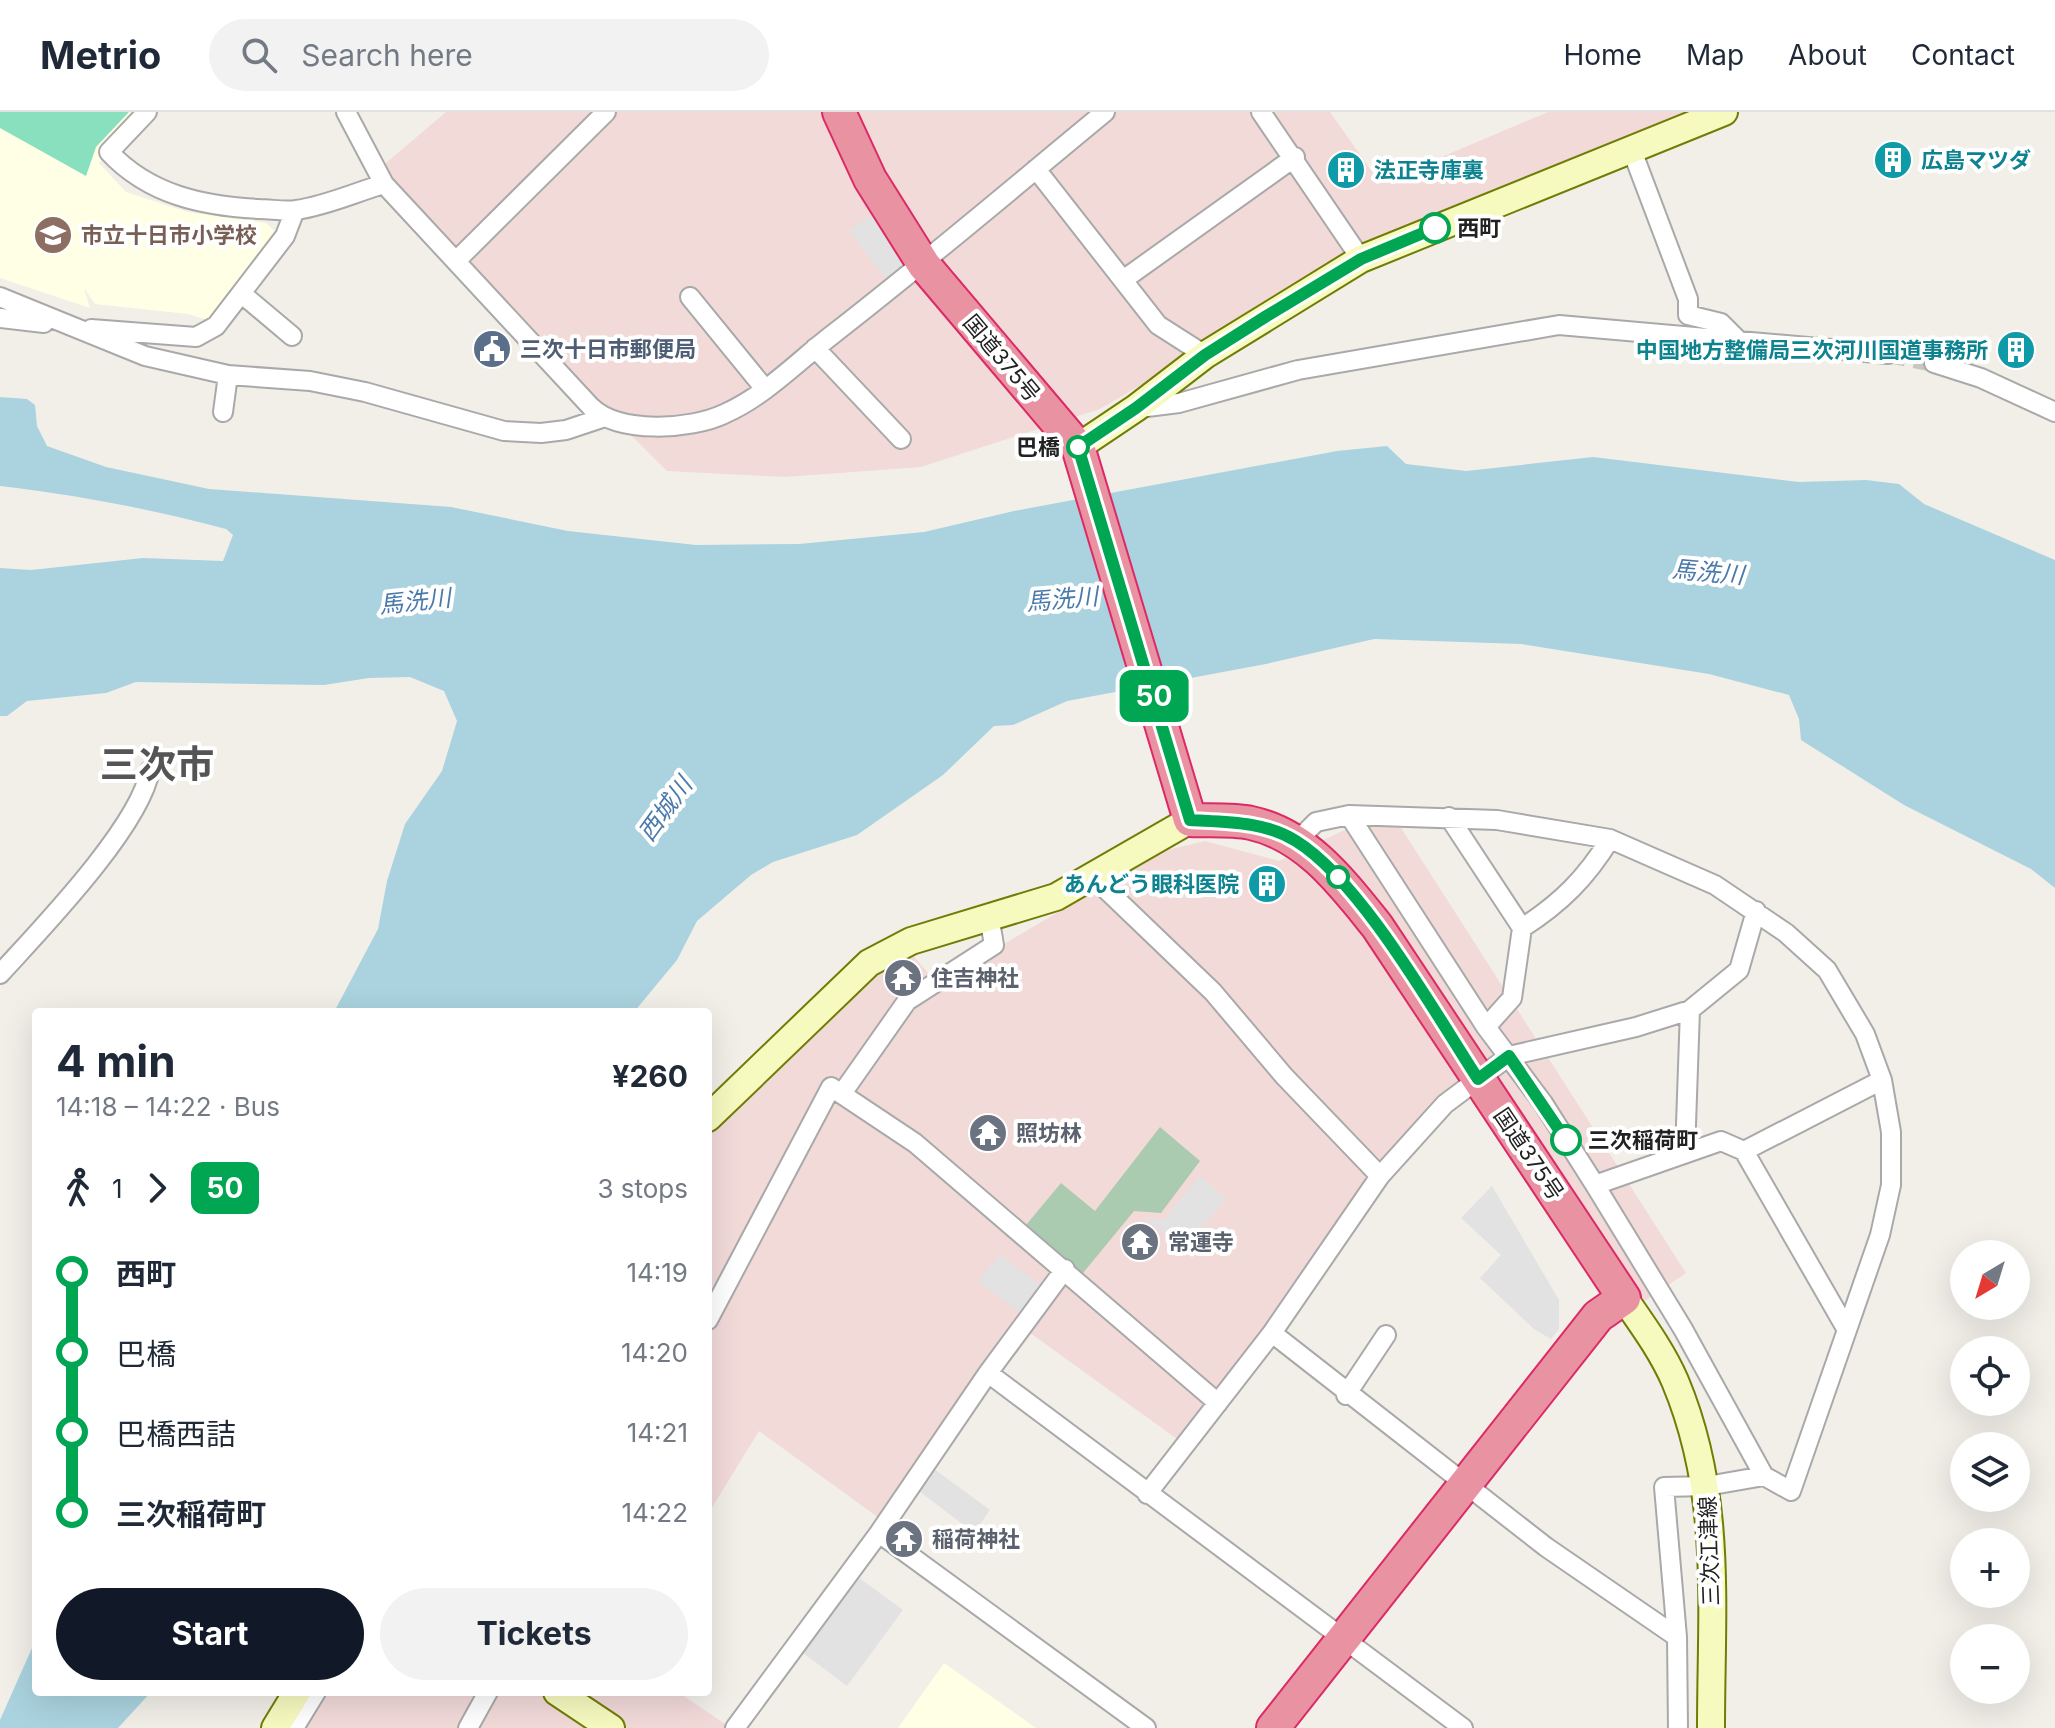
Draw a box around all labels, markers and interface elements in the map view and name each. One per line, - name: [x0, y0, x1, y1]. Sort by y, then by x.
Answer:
- search box: [209, 19, 769, 91]
- text: Metrio: [40, 32, 161, 78]
- icon: search: [237, 33, 281, 77]
- text: Search here: [301, 37, 473, 73]
- text: Home: [1563, 38, 1642, 72]
- text: Map: [1686, 38, 1744, 72]
- text: About: [1788, 38, 1867, 72]
- text: Contact: [1911, 38, 2015, 72]
- building icon: 広島マツダ: [1872, 139, 1914, 181]
- place label: 広島マツダ: [1921, 147, 2031, 173]
- building icon: 法正寺庫裏: [1325, 149, 1367, 191]
- place label: 法正寺庫裏: [1374, 157, 1484, 183]
- marker: 西町: [1420, 213, 1450, 243]
- school or university icon: 市立十日市小学校: [32, 214, 74, 256]
- place label: 西町: [1457, 215, 1501, 241]
- place label: 市立十日市小学校: [81, 222, 257, 248]
- street label: 国道375号: [958, 309, 1046, 407]
- public building icon: 三次十日市郵便局: [471, 328, 513, 370]
- building icon: 中国地方整備局三次河川国道事務所: [1995, 329, 2037, 371]
- place label: 三次十日市郵便局: [520, 336, 696, 362]
- place label: 中国地方整備局三次河川国道事務所: [1636, 337, 1988, 363]
- place label: 巴橋: [1016, 434, 1060, 460]
- marker: 巴橋: [1067, 436, 1089, 458]
- water label: 馬洗川: [1671, 554, 1748, 590]
- water label: 馬洗川: [1025, 581, 1102, 617]
- water label: 馬洗川: [378, 583, 455, 619]
- line badge: 50: [1118, 670, 1190, 722]
- text: 50: [1136, 679, 1172, 713]
- district label: 三次市: [100, 741, 214, 787]
- water label: 西城川: [632, 769, 700, 847]
- building icon: あんどう眼科医院: [1246, 863, 1288, 905]
- unlabelled marker: [1327, 866, 1349, 888]
- place label: あんどう眼科医院: [1064, 871, 1239, 897]
- temple icon: 住吉神社: [882, 957, 924, 999]
- place label: 住吉神社: [931, 965, 1019, 991]
- text: 4 min: [56, 1034, 176, 1088]
- text: ¥260: [612, 1058, 688, 1094]
- text: 14:18 – 14:22 · Bus: [56, 1091, 280, 1122]
- street label: 国道375号: [1489, 1103, 1569, 1205]
- temple icon: 照坊林: [967, 1112, 1009, 1154]
- place label: 照坊林: [1016, 1120, 1082, 1146]
- marker: 三次稲荷町: [1551, 1125, 1581, 1155]
- place label: 三次稲荷町: [1588, 1127, 1698, 1153]
- icon: walk: [56, 1166, 100, 1210]
- icon: forward: [135, 1166, 179, 1210]
- text: 50: [207, 1171, 243, 1205]
- text: 1: [112, 1173, 123, 1204]
- text: 3 stops: [597, 1173, 688, 1204]
- temple icon: 常運寺: [1119, 1221, 1161, 1263]
- place label: 常運寺: [1168, 1229, 1234, 1255]
- north arrow: [1950, 1240, 2030, 1320]
- map controls: [1950, 1240, 2030, 1704]
- text: 西町: [116, 1256, 176, 1292]
- text: 14:19: [626, 1257, 688, 1288]
- text: 巴橋: [116, 1336, 176, 1372]
- button: locate: [1950, 1336, 2030, 1416]
- text: 14:20: [621, 1337, 688, 1368]
- text: 巴橋西詰: [116, 1416, 236, 1452]
- text: 14:21: [627, 1417, 688, 1448]
- button: layers: [1950, 1432, 2030, 1512]
- text: 三次稲荷町: [116, 1496, 266, 1532]
- street label: 三次江津線: [1694, 1496, 1724, 1606]
- text: 14:22: [621, 1497, 688, 1528]
- temple icon: 稲荷神社: [883, 1518, 925, 1560]
- place label: 稲荷神社: [932, 1526, 1020, 1552]
- button: +: [1950, 1528, 2030, 1608]
- button: Start: [56, 1588, 364, 1680]
- button: Tickets: [380, 1588, 688, 1680]
- button: −: [1950, 1624, 2030, 1704]

